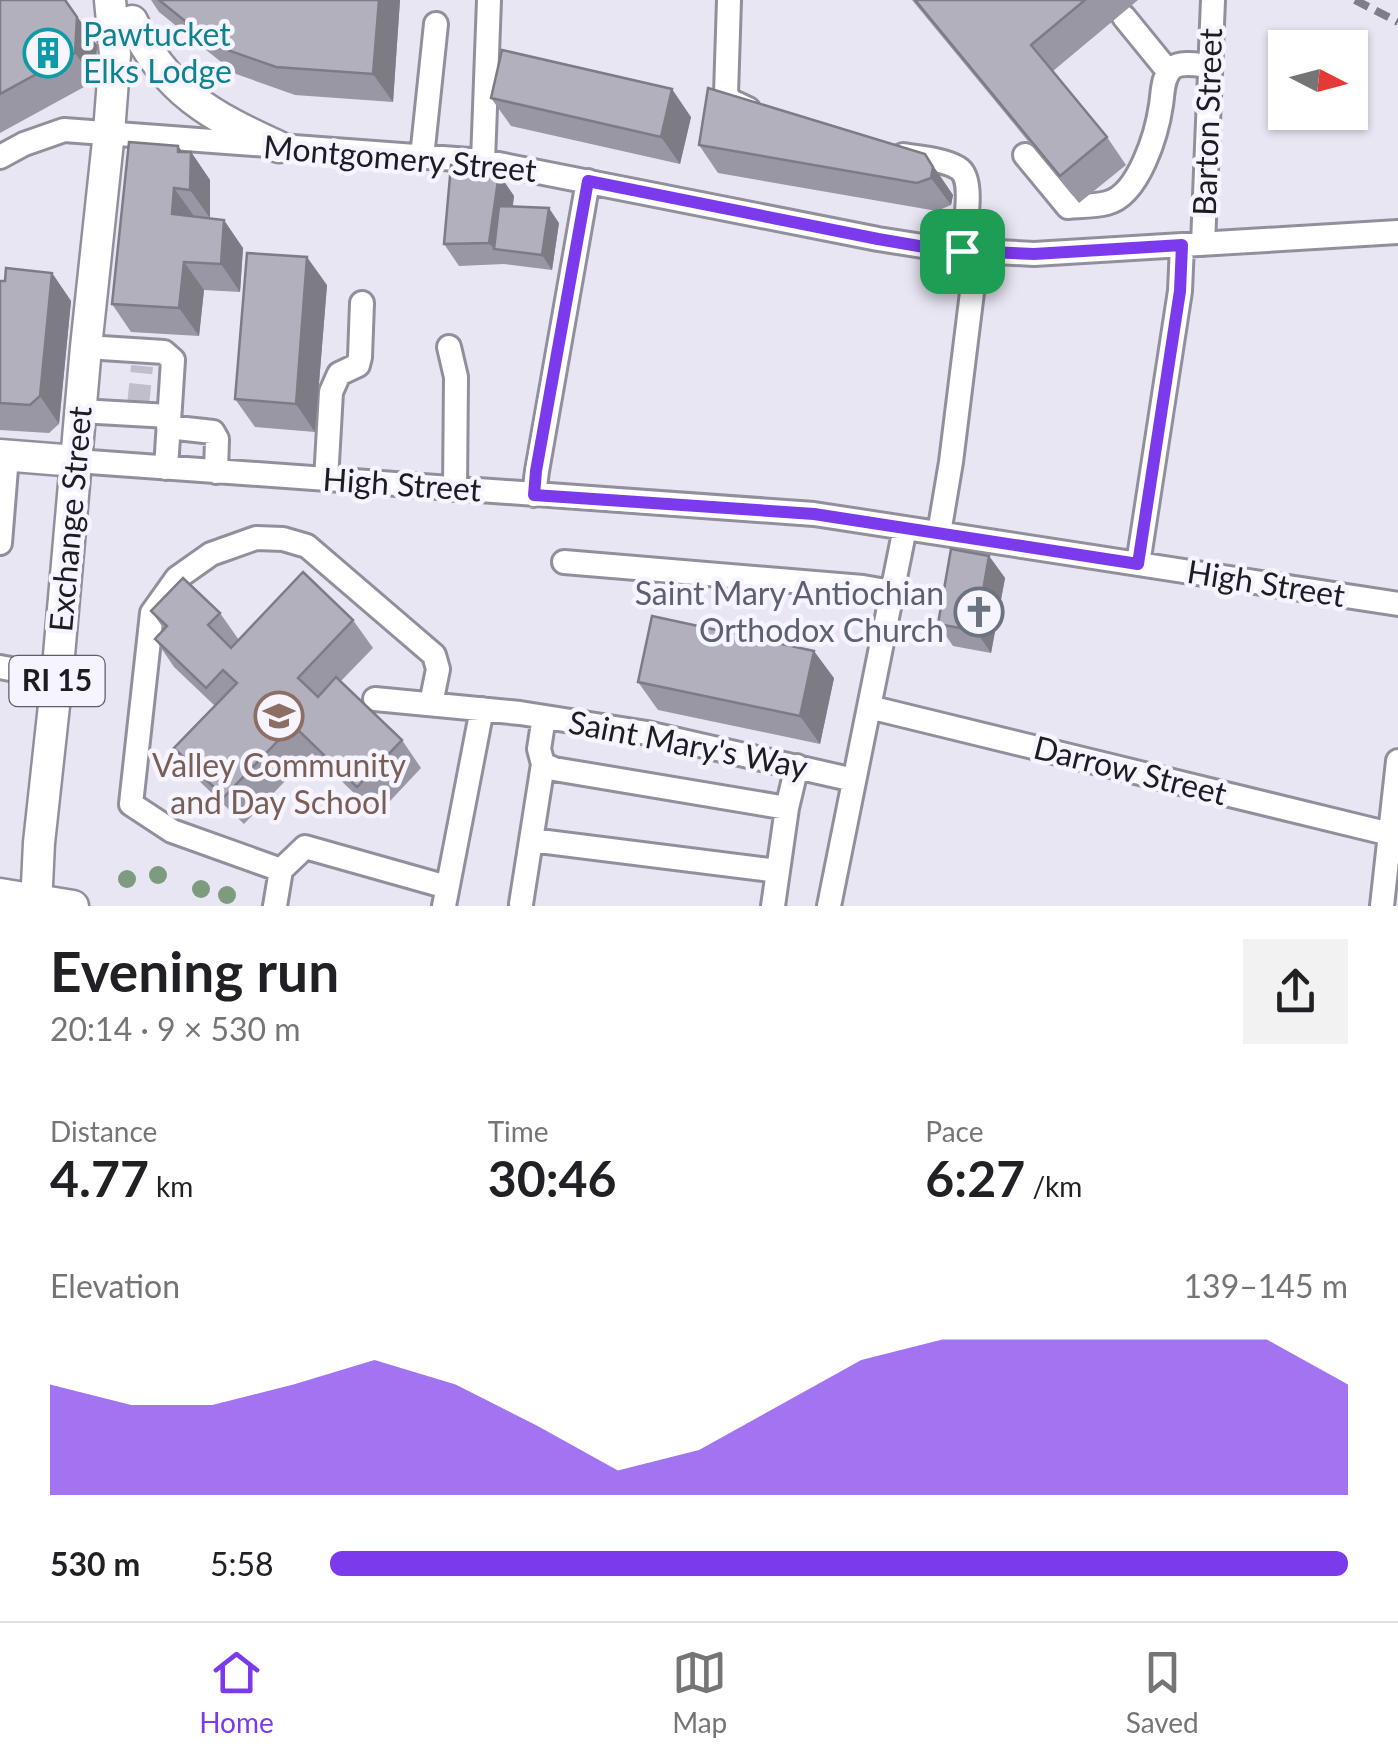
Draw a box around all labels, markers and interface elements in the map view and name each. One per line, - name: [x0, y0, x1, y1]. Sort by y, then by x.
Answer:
- place label: Pawtucket Elks Lodge: [83, 14, 232, 90]
- building icon: Pawtucket Elks Lodge: [22, 27, 74, 79]
- street label: Barton Street: [1184, 27, 1229, 216]
- north arrow: [1268, 30, 1368, 130]
- map controls: [1268, 30, 1368, 130]
- street label: Montgomery Street: [262, 126, 539, 189]
- pin: [920, 209, 1005, 294]
- icon: arrive: [935, 224, 990, 279]
- street label: Exchange Street: [40, 404, 99, 633]
- street label: High Street: [322, 459, 483, 509]
- street label: High Street: [1185, 551, 1348, 614]
- place label: Saint Mary Antiochian Orthodox Church: [635, 573, 944, 649]
- church icon: Saint Mary Antiochian Orthodox Church: [953, 586, 1005, 638]
- road number: RI 15: [10, 656, 104, 706]
- school or university icon: Valley Community and Day School: [253, 690, 305, 742]
- street label: Saint Mary's Way: [566, 701, 812, 786]
- street label: Darrow Street: [1030, 727, 1231, 812]
- place label: Valley Community and Day School: [152, 745, 406, 821]
- text: Evening run: [50, 938, 339, 1004]
- button: share: [1243, 939, 1348, 1044]
- text: 20:14 · 9 × 530 m: [50, 1009, 301, 1048]
- text: Distance: [50, 1114, 157, 1148]
- text: Time: [488, 1114, 549, 1148]
- text: Pace: [925, 1114, 984, 1148]
- text: 4.77: [50, 1148, 149, 1208]
- text: 30:46: [488, 1148, 617, 1208]
- text: 6:27: [925, 1148, 1025, 1208]
- text: km: [149, 1169, 193, 1203]
- text: /km: [1025, 1169, 1082, 1203]
- text: Elevation: [50, 1266, 180, 1305]
- text: 139–145 m: [1184, 1266, 1348, 1305]
- text: 530 m: [50, 1544, 140, 1583]
- text: 5:58: [210, 1544, 274, 1583]
- tab: Home: [199, 1645, 274, 1739]
- tab: Map: [672, 1645, 727, 1739]
- tab: Saved: [1126, 1645, 1199, 1739]

